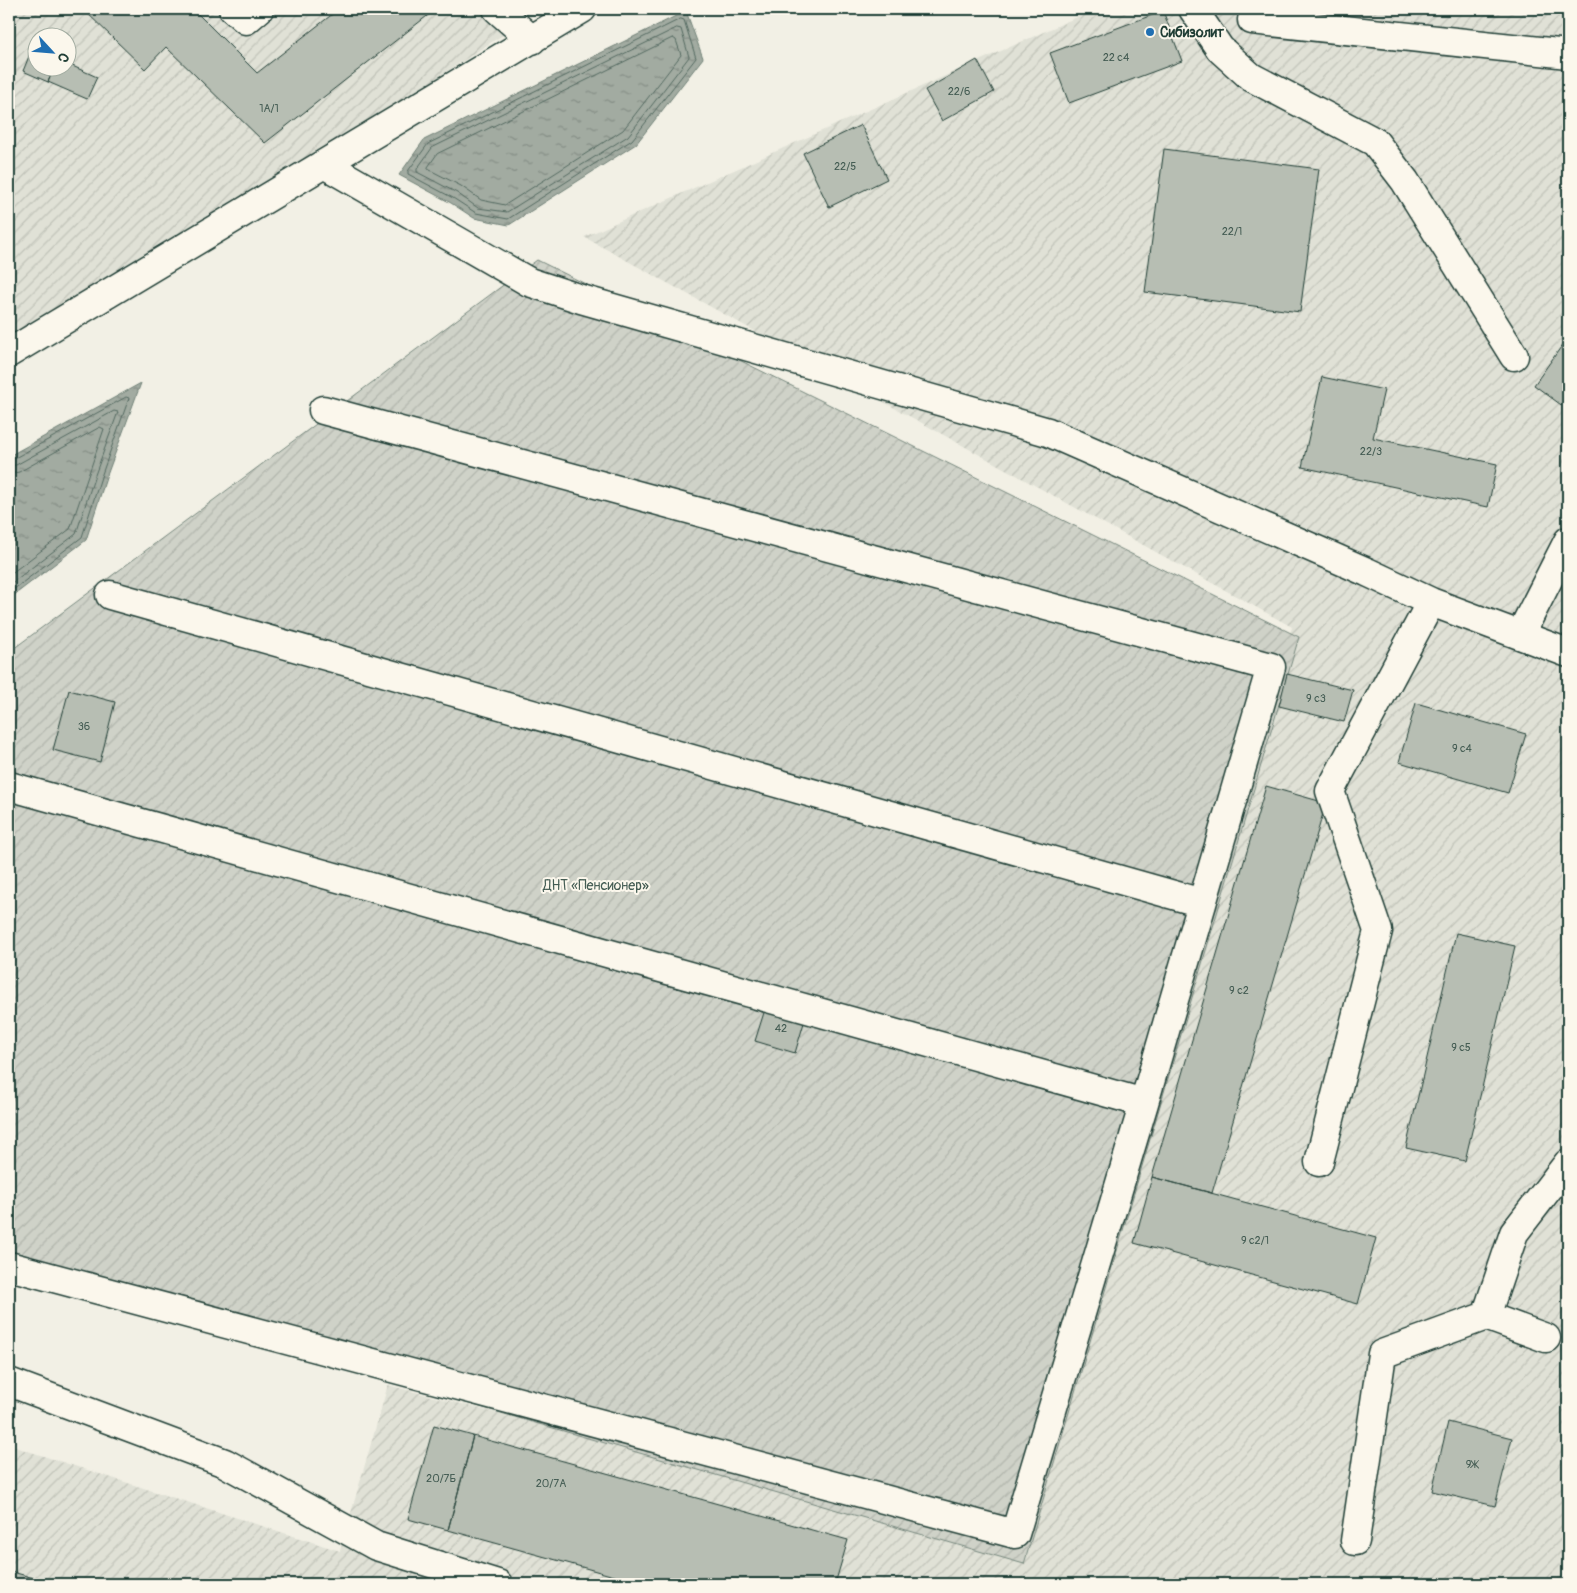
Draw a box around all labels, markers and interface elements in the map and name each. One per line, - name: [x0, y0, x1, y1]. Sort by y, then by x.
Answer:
- place label: Сибизолит: [1160, 24, 1225, 41]
- marker: Сибизолит: [1144, 26, 1156, 38]
- north arrow: [28, 28, 78, 78]
- text: С: [54, 50, 73, 65]
- house number: 22 с4: [1103, 51, 1130, 64]
- house number: 22/6: [948, 85, 970, 98]
- house number: 1А/1: [259, 102, 279, 115]
- house number: 22/5: [834, 160, 856, 173]
- house number: 22/1: [1222, 225, 1242, 238]
- house number: 22/3: [1360, 445, 1382, 458]
- house number: 9 с3: [1306, 692, 1326, 705]
- house number: 36: [78, 720, 90, 733]
- house number: 9 с4: [1452, 742, 1473, 755]
- park label: ДНТ «Пенсионер»: [542, 877, 649, 894]
- house number: 9 с2: [1229, 984, 1249, 997]
- house number: 42: [775, 1022, 787, 1035]
- house number: 9 с5: [1451, 1041, 1471, 1054]
- house number: 9 с2/1: [1241, 1234, 1269, 1247]
- house number: 9Ж: [1466, 1458, 1480, 1471]
- house number: 20/7Б: [426, 1472, 456, 1485]
- house number: 20/7А: [536, 1477, 566, 1490]

